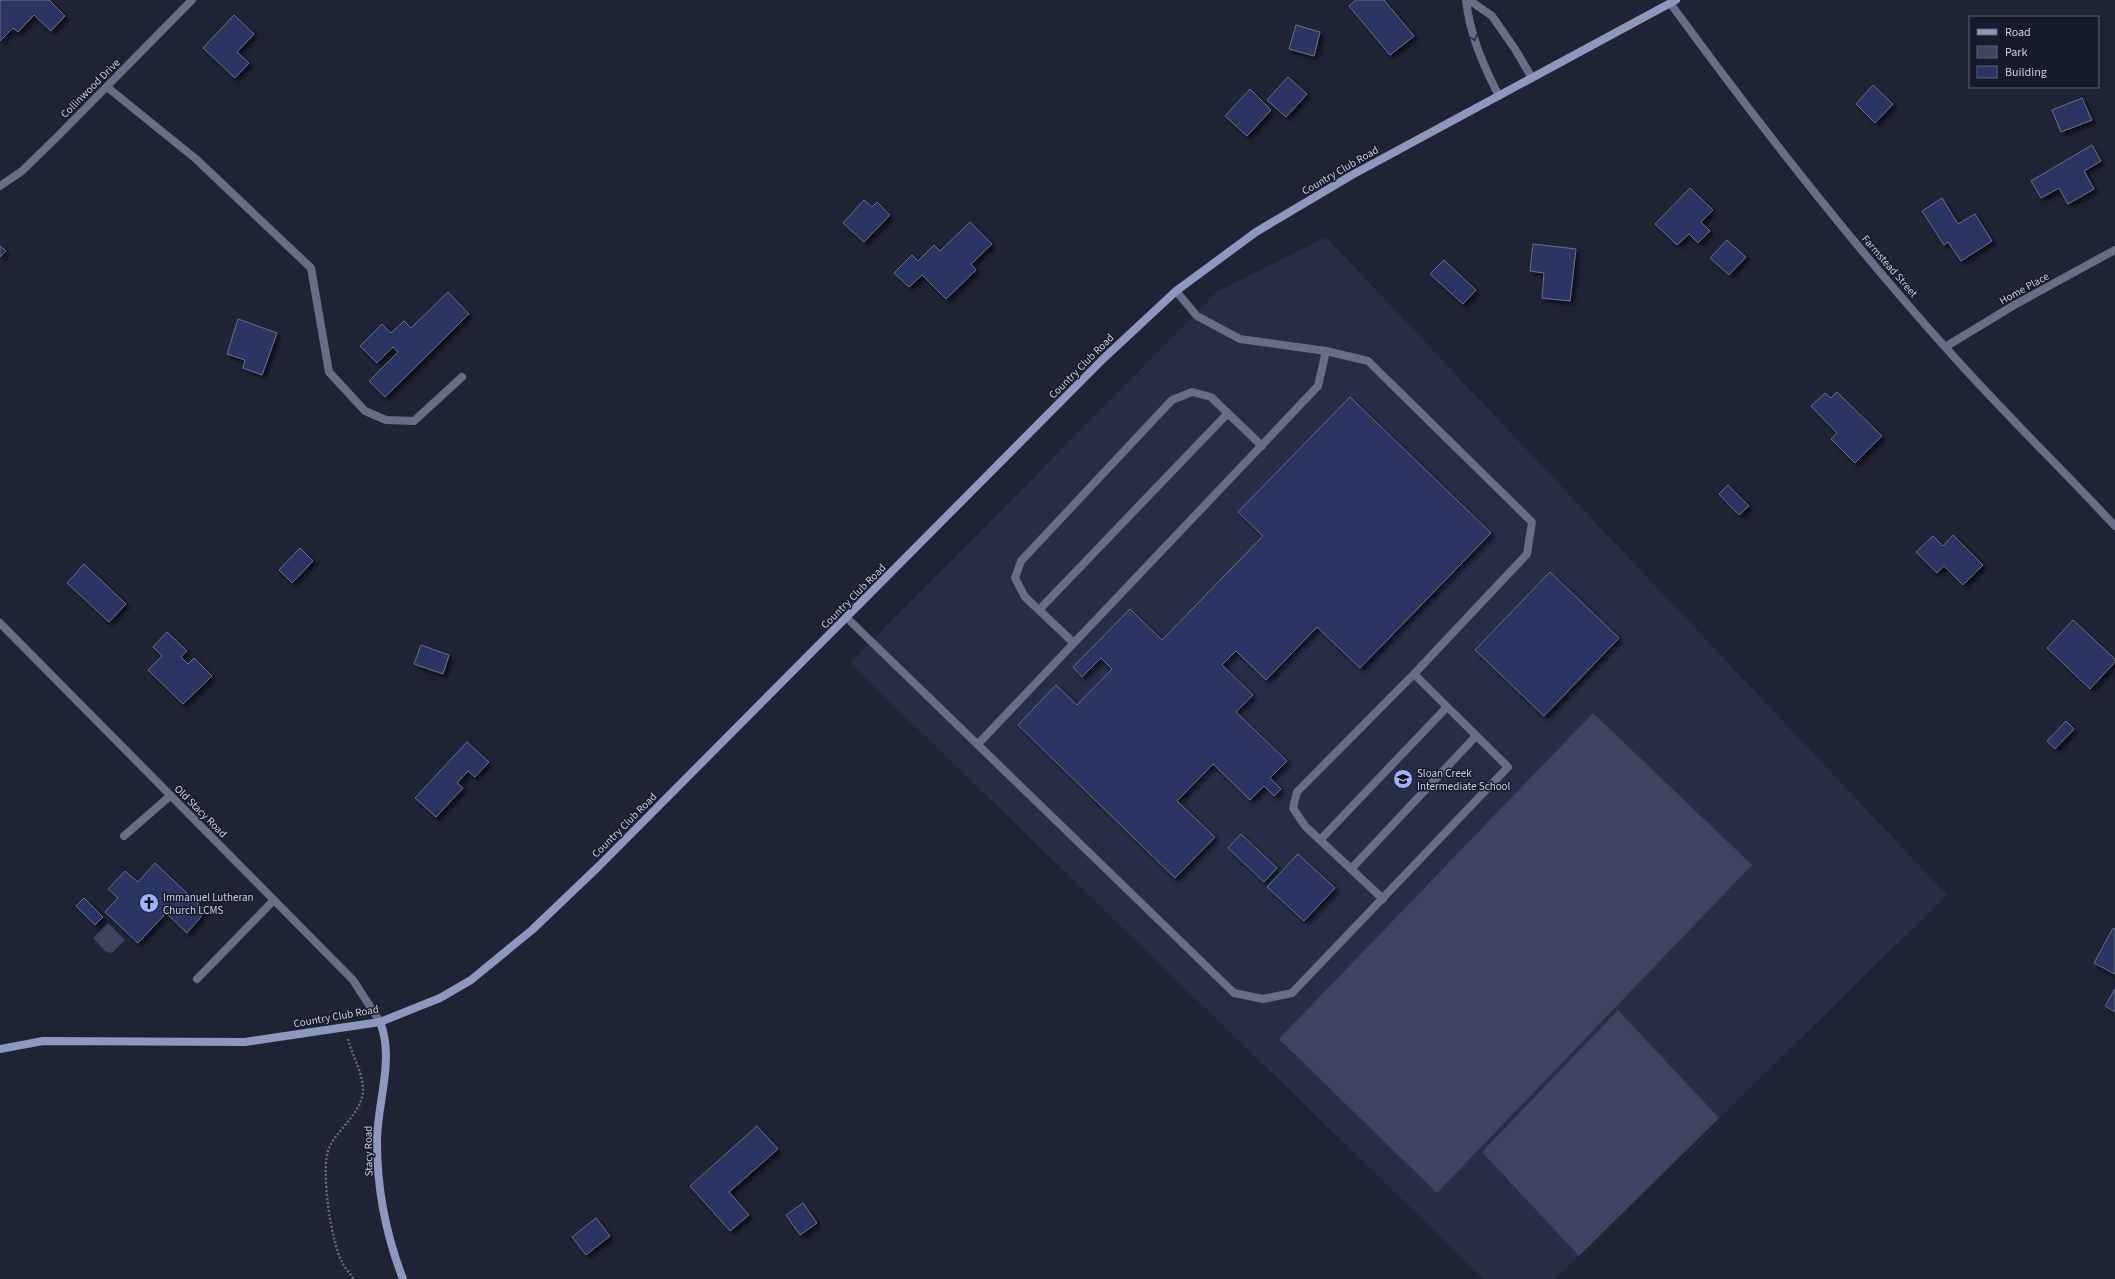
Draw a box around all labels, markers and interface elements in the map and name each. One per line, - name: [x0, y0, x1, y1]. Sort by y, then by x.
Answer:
- legend: [1969, 16, 2099, 88]
- text: Road: [2005, 24, 2031, 41]
- one-way arrow: [1469, 34, 1478, 41]
- text: Park: [2005, 44, 2027, 61]
- street label: Collinwood Drive: [57, 55, 124, 121]
- text: Building: [2005, 64, 2047, 81]
- street label: Country Club Road: [1299, 142, 1381, 199]
- street label: Farmstead Street: [1858, 232, 1921, 301]
- street label: Home Place: [1997, 268, 2052, 308]
- street label: Country Club Road: [1046, 331, 1117, 402]
- street label: Country Club Road: [818, 561, 889, 632]
- place label: Sloan Creek Intermediate School: [1417, 766, 1511, 794]
- school or university icon: Sloan Creek Intermediate School: [1392, 768, 1414, 790]
- street label: Old Stacy Road: [171, 782, 230, 841]
- street label: Country Club Road: [589, 790, 660, 861]
- place label: Immanuel Lutheran Church LCMS: [163, 890, 254, 918]
- church icon: Immanuel Lutheran Church LCMS: [138, 892, 160, 914]
- street label: Country Club Road: [292, 1002, 380, 1031]
- street label: Stacy Road: [361, 1126, 376, 1176]

